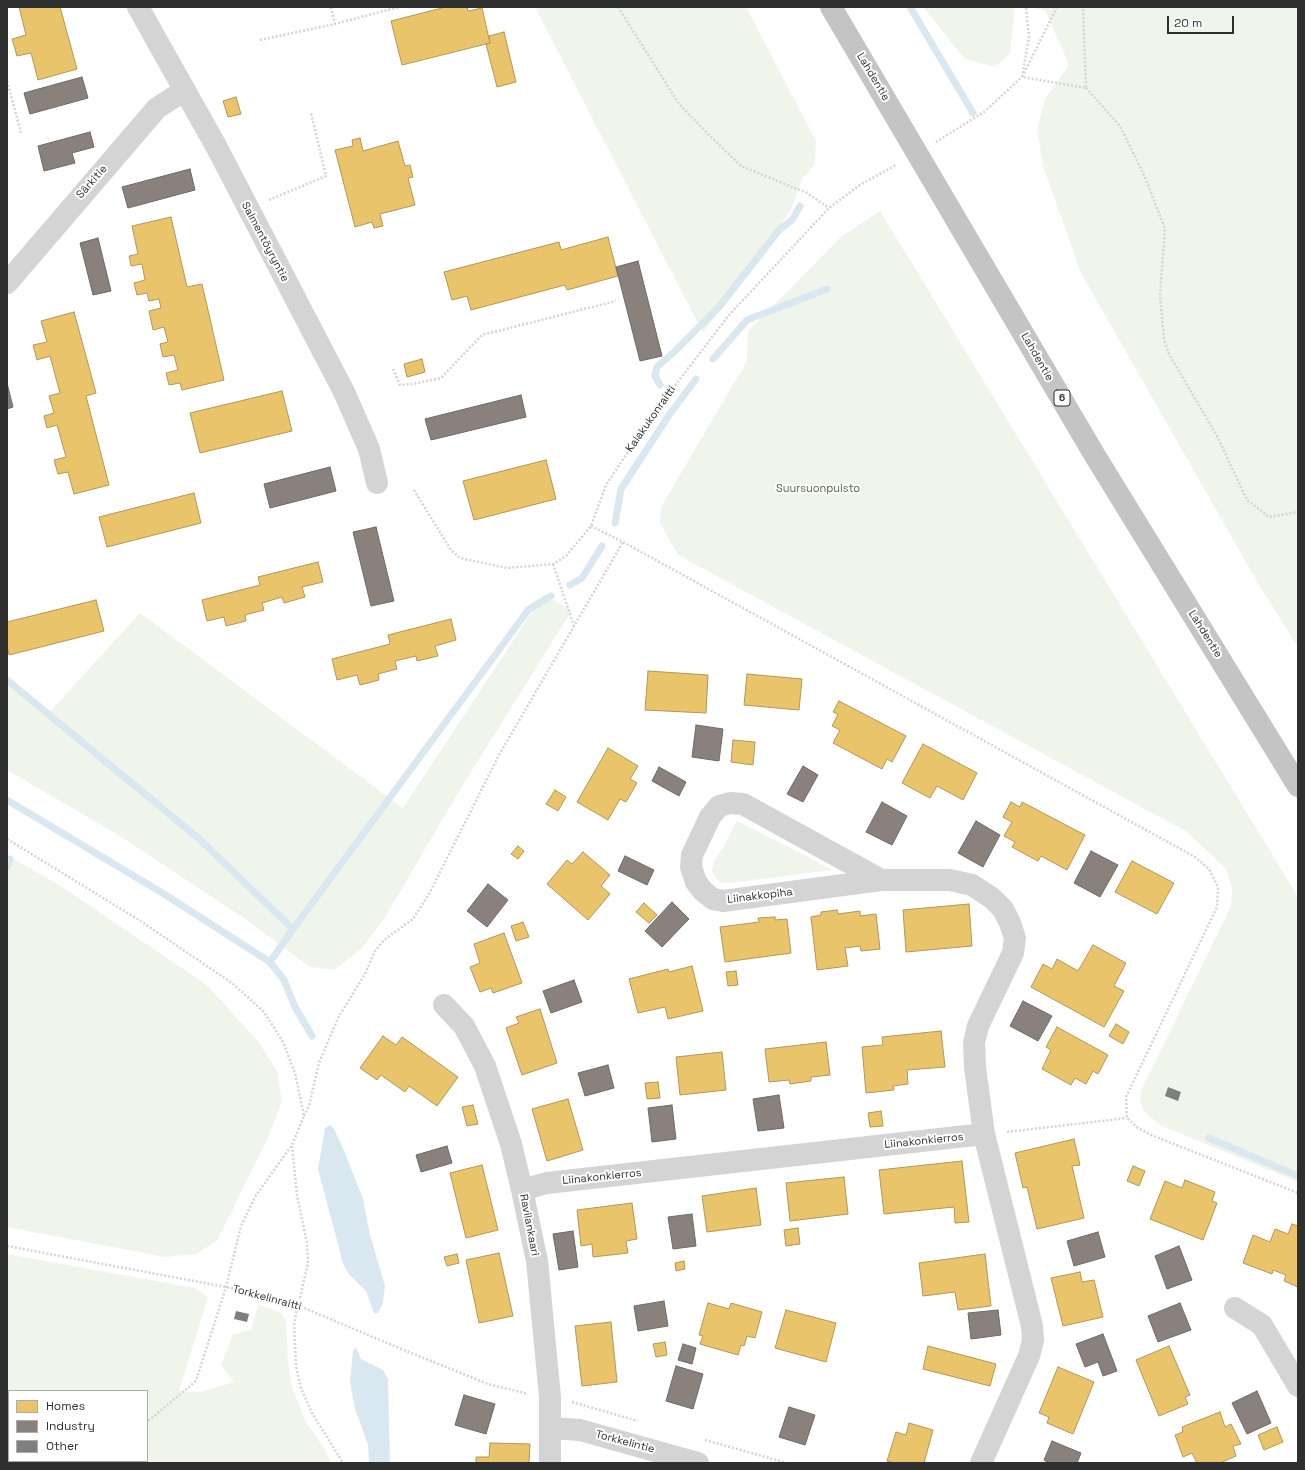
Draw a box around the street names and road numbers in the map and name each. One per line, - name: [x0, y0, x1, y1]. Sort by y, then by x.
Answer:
- street label: Lahdentie: [854, 51, 892, 103]
- street label: Särkitie: [74, 163, 110, 201]
- street label: Salmentöyryntie: [238, 200, 292, 284]
- street label: Lahdentie: [1018, 331, 1056, 383]
- street label: Kalakukonraitti: [623, 383, 679, 455]
- road number: 6: [1054, 390, 1070, 406]
- street label: Lahdentie: [1185, 608, 1225, 660]
- street label: Liinakkopiha: [727, 885, 793, 907]
- street label: Liinakonkierros: [884, 1130, 964, 1152]
- street label: Liinakonkierros: [562, 1166, 642, 1188]
- street label: Ravilankaari: [517, 1193, 541, 1257]
- street label: Torkkelinraitti: [231, 1282, 303, 1314]
- street label: Torkkelintie: [594, 1428, 656, 1456]

